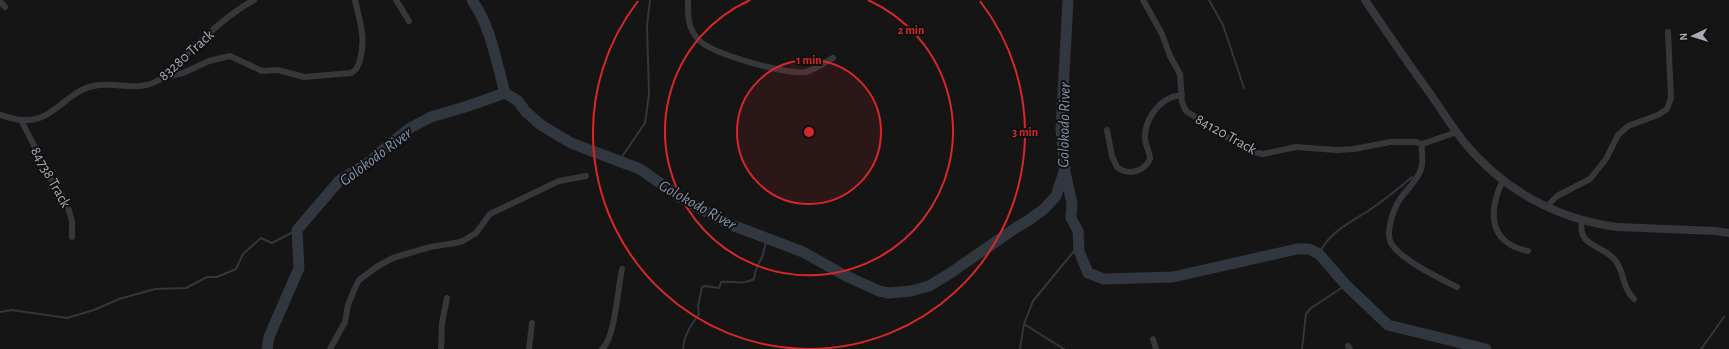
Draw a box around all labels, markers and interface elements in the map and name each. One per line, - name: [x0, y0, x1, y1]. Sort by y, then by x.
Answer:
- north arrow: [1673, 16, 1713, 56]
- text: 2 min: [898, 24, 924, 36]
- street label: 83280 Track: [156, 27, 217, 84]
- text: N: [1678, 32, 1689, 41]
- text: 1 min: [796, 54, 822, 66]
- water label: Golokodo River: [1055, 81, 1073, 168]
- street label: 84120 Track: [1193, 112, 1259, 157]
- water label: Golokodo River: [337, 124, 415, 189]
- centre of rings: [802, 125, 816, 139]
- text: 3 min: [1012, 126, 1038, 138]
- street label: 84738 Track: [28, 144, 73, 210]
- water label: Golokodo River: [656, 177, 739, 233]

